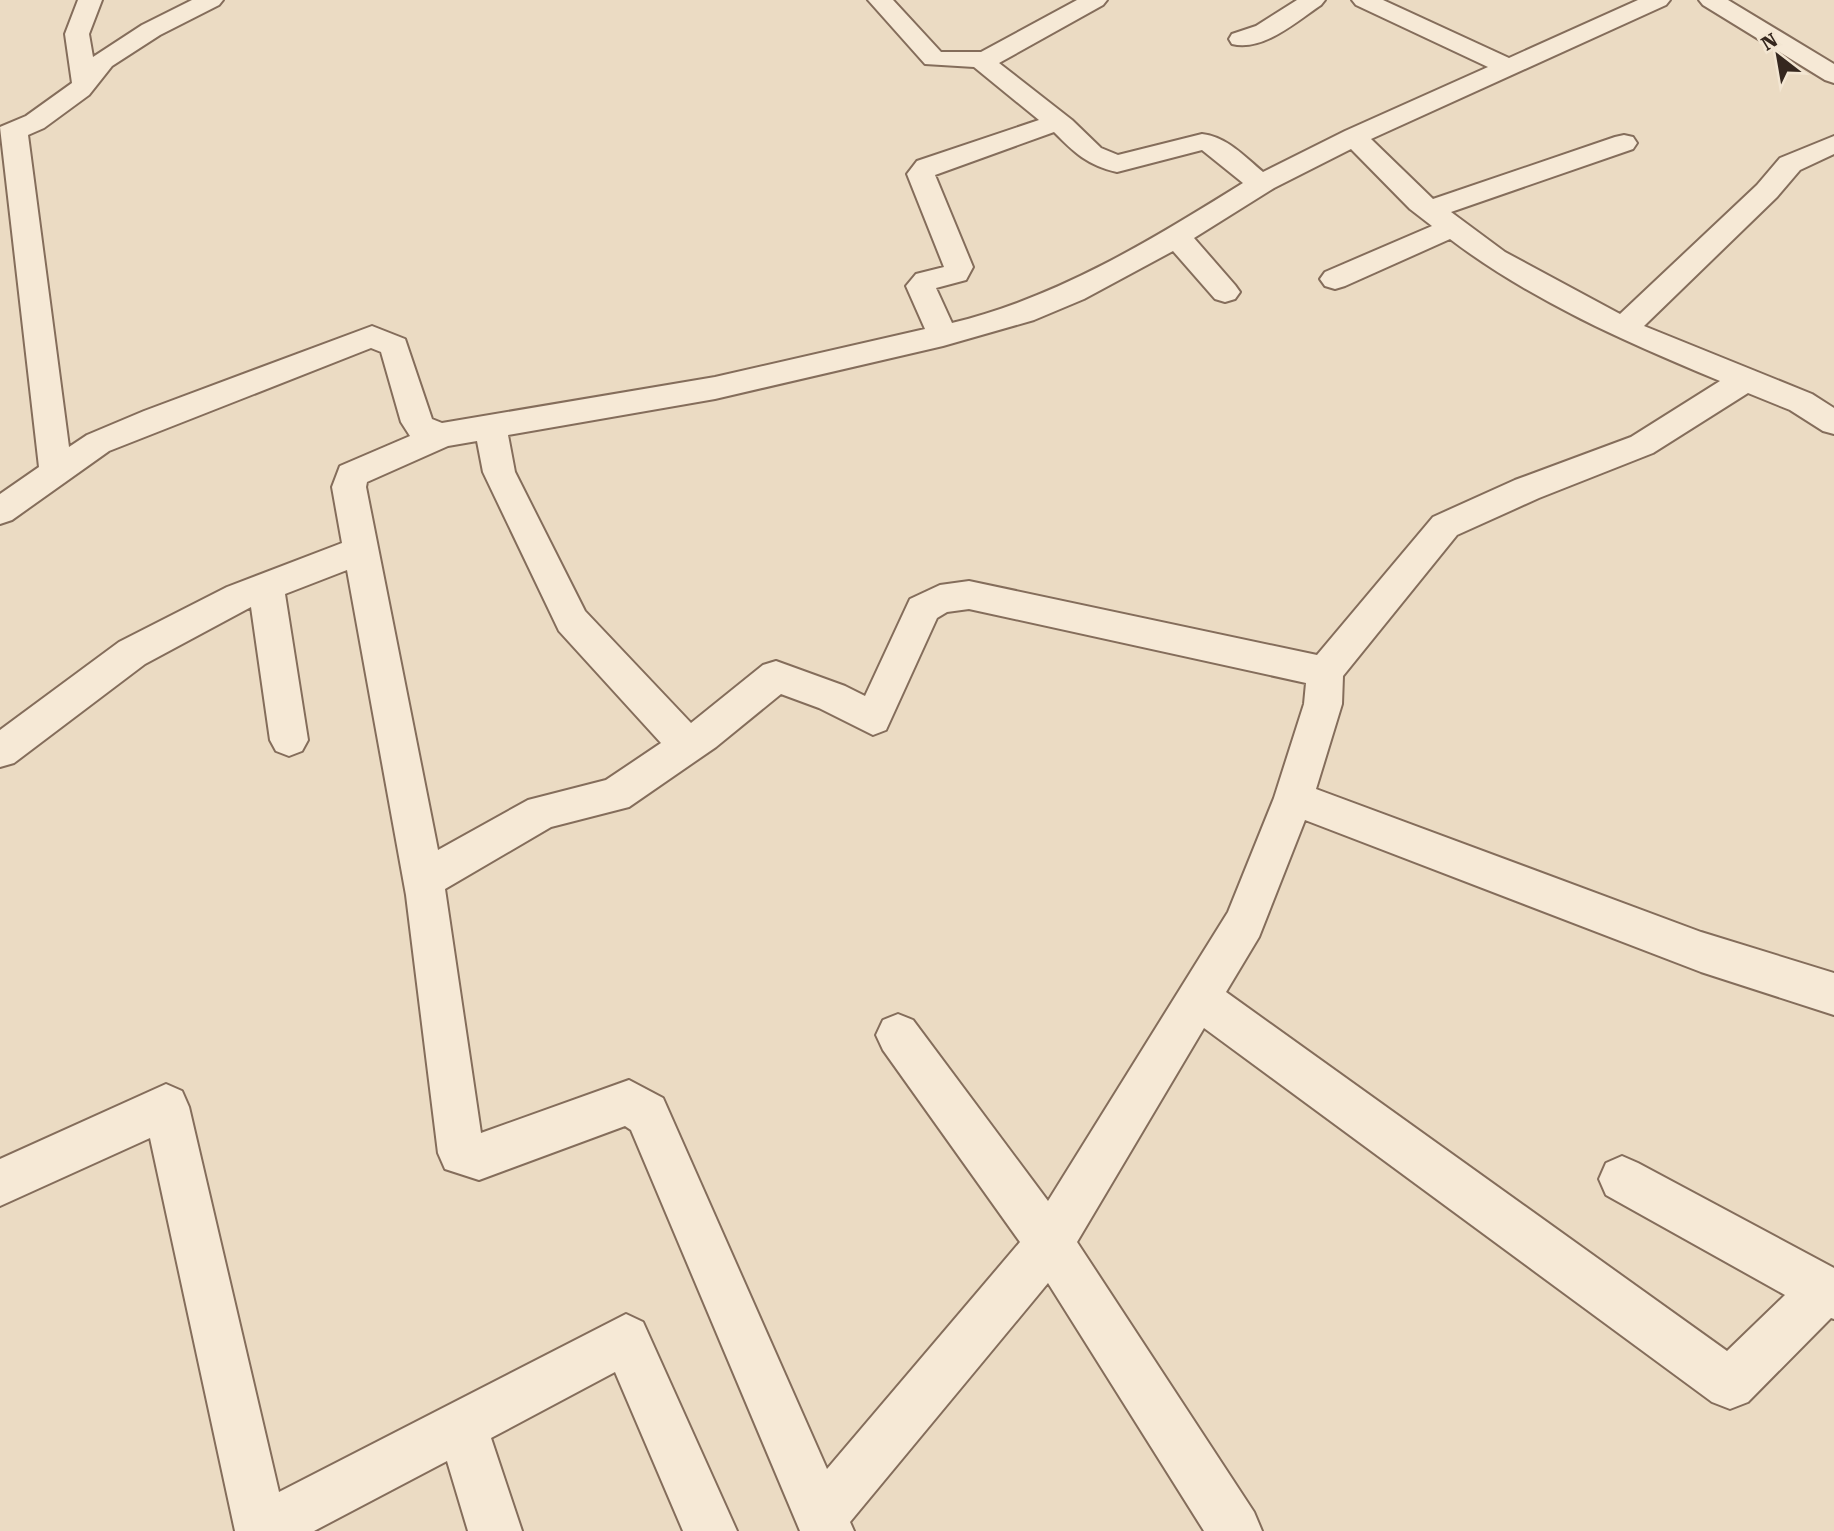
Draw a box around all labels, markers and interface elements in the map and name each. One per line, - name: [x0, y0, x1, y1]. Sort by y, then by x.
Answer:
- north arrow: [1743, 21, 1813, 91]
- text: N: [1757, 28, 1782, 55]

